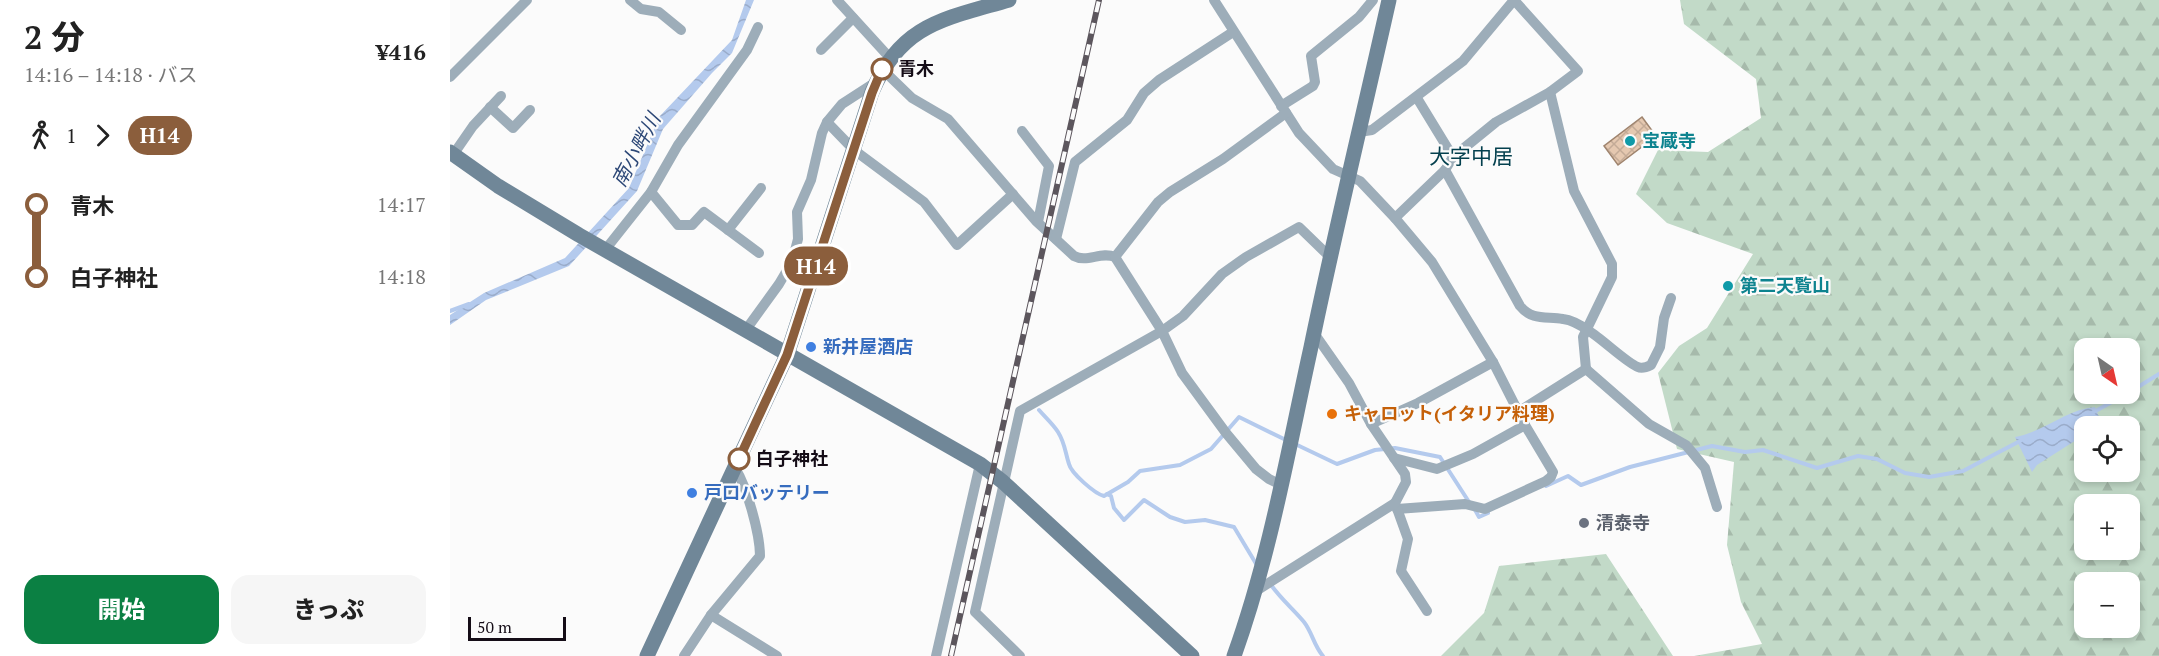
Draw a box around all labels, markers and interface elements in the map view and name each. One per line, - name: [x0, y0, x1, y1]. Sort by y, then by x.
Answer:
- text: 2 分: [24, 15, 85, 58]
- text: ¥416: [376, 37, 426, 66]
- place label: 青木: [898, 56, 934, 80]
- marker: 青木: [871, 58, 893, 80]
- text: 14:16 – 14:18 · バス: [24, 61, 198, 88]
- water label: 南小畔川: [605, 106, 667, 191]
- icon: walk: [24, 119, 57, 152]
- icon: forward: [86, 119, 119, 152]
- text: H14: [140, 121, 180, 149]
- text: 1: [66, 122, 77, 149]
- place label: 宝蔵寺: [1642, 128, 1696, 152]
- marker: 宝蔵寺: [1623, 134, 1637, 148]
- district label: 大字中居: [1429, 142, 1513, 170]
- text: 青木: [70, 191, 114, 220]
- text: 14:17: [377, 191, 426, 218]
- line badge: H14: [782, 246, 850, 286]
- text: H14: [796, 252, 836, 280]
- text: 白子神社: [70, 263, 158, 292]
- text: 14:18: [377, 263, 426, 290]
- place label: 第二天覧山: [1740, 273, 1830, 297]
- marker: 第二天覧山: [1721, 279, 1735, 293]
- place label: 新井屋酒店: [823, 334, 913, 358]
- north arrow: [2074, 338, 2140, 404]
- map controls: [2074, 338, 2140, 638]
- marker: 新井屋酒店: [804, 340, 818, 354]
- place label: キャロット(イタリア料理): [1344, 401, 1555, 425]
- marker: キャロット(イタリア料理): [1325, 407, 1339, 421]
- button: locate: [2074, 416, 2140, 482]
- place label: 白子神社: [756, 446, 828, 470]
- marker: 白子神社: [728, 448, 750, 470]
- place label: 戸口バッテリー: [704, 480, 830, 504]
- marker: 戸口バッテリー: [685, 486, 699, 500]
- button: +: [2074, 494, 2140, 560]
- place label: 清泰寺: [1596, 510, 1650, 534]
- marker: 清泰寺: [1577, 516, 1591, 530]
- button: −: [2074, 572, 2140, 638]
- button: 開始: [24, 575, 219, 644]
- button: きっぷ: [231, 575, 426, 644]
- scale bar: [468, 614, 566, 642]
- text: 50 m: [477, 616, 512, 638]

